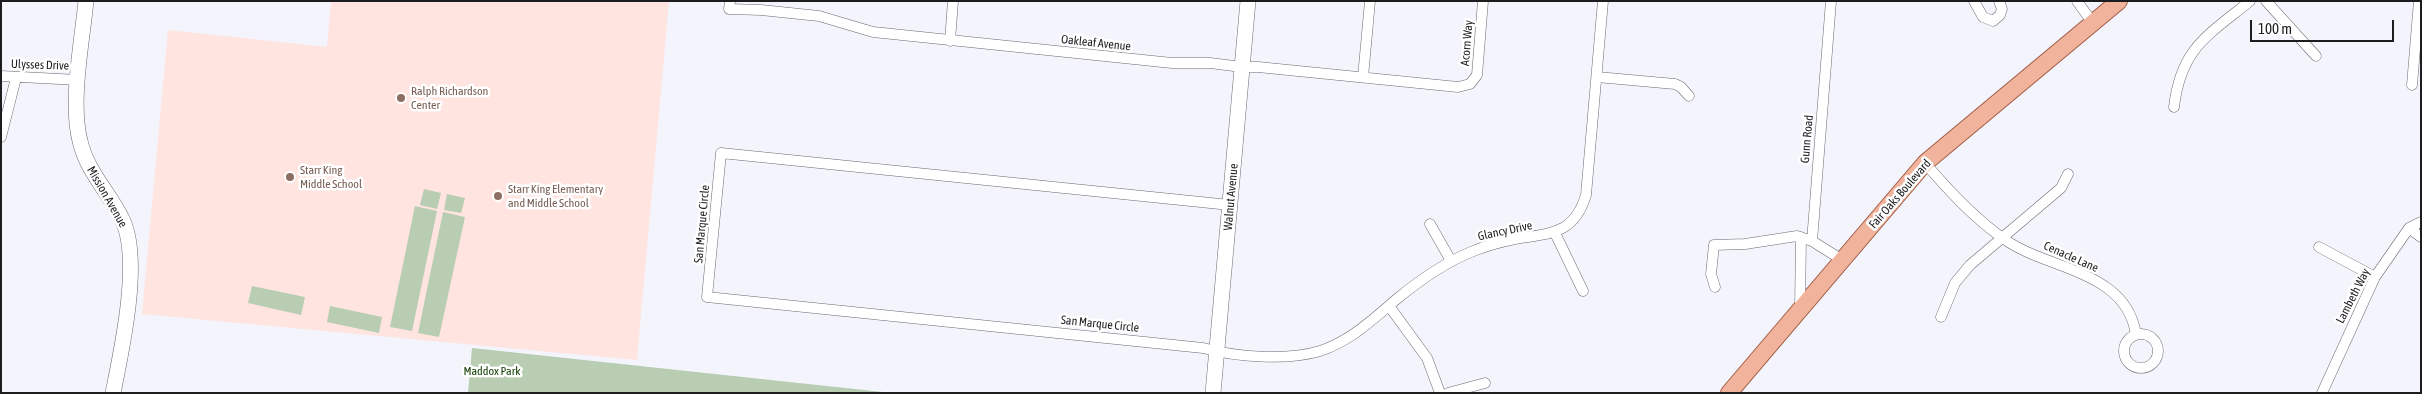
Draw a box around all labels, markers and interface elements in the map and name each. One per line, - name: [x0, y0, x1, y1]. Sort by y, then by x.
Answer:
- scale bar: [2252, 10, 2396, 42]
- street label: Acorn Way: [1458, 20, 1476, 66]
- text: 100 m: [2258, 20, 2292, 37]
- street label: Oakleaf Avenue: [1060, 32, 1132, 54]
- street label: Ulysses Drive: [11, 57, 69, 73]
- place label: Ralph Richardson Center: [411, 84, 488, 112]
- marker: Ralph Richardson Center: [395, 92, 407, 104]
- street label: Gunn Road: [1798, 114, 1816, 164]
- street label: Fair Oaks Boulevard: [1866, 156, 1934, 232]
- place label: Starr King Middle School: [300, 163, 362, 191]
- street label: Walnut Avenue: [1221, 163, 1241, 231]
- street label: Mission Avenue: [84, 164, 130, 230]
- marker: Starr King Middle School: [284, 171, 296, 183]
- place label: Starr King Elementary and Middle School: [508, 182, 603, 210]
- street label: San Marque Circle: [691, 184, 713, 264]
- marker: Starr King Elementary and Middle School: [492, 190, 504, 202]
- street label: Glancy Drive: [1476, 218, 1534, 244]
- street label: Cenacle Lane: [2041, 239, 2101, 275]
- street label: Lambeth Way: [2333, 266, 2373, 326]
- street label: San Marque Circle: [1060, 313, 1140, 335]
- park label: Maddox Park: [463, 364, 521, 378]

